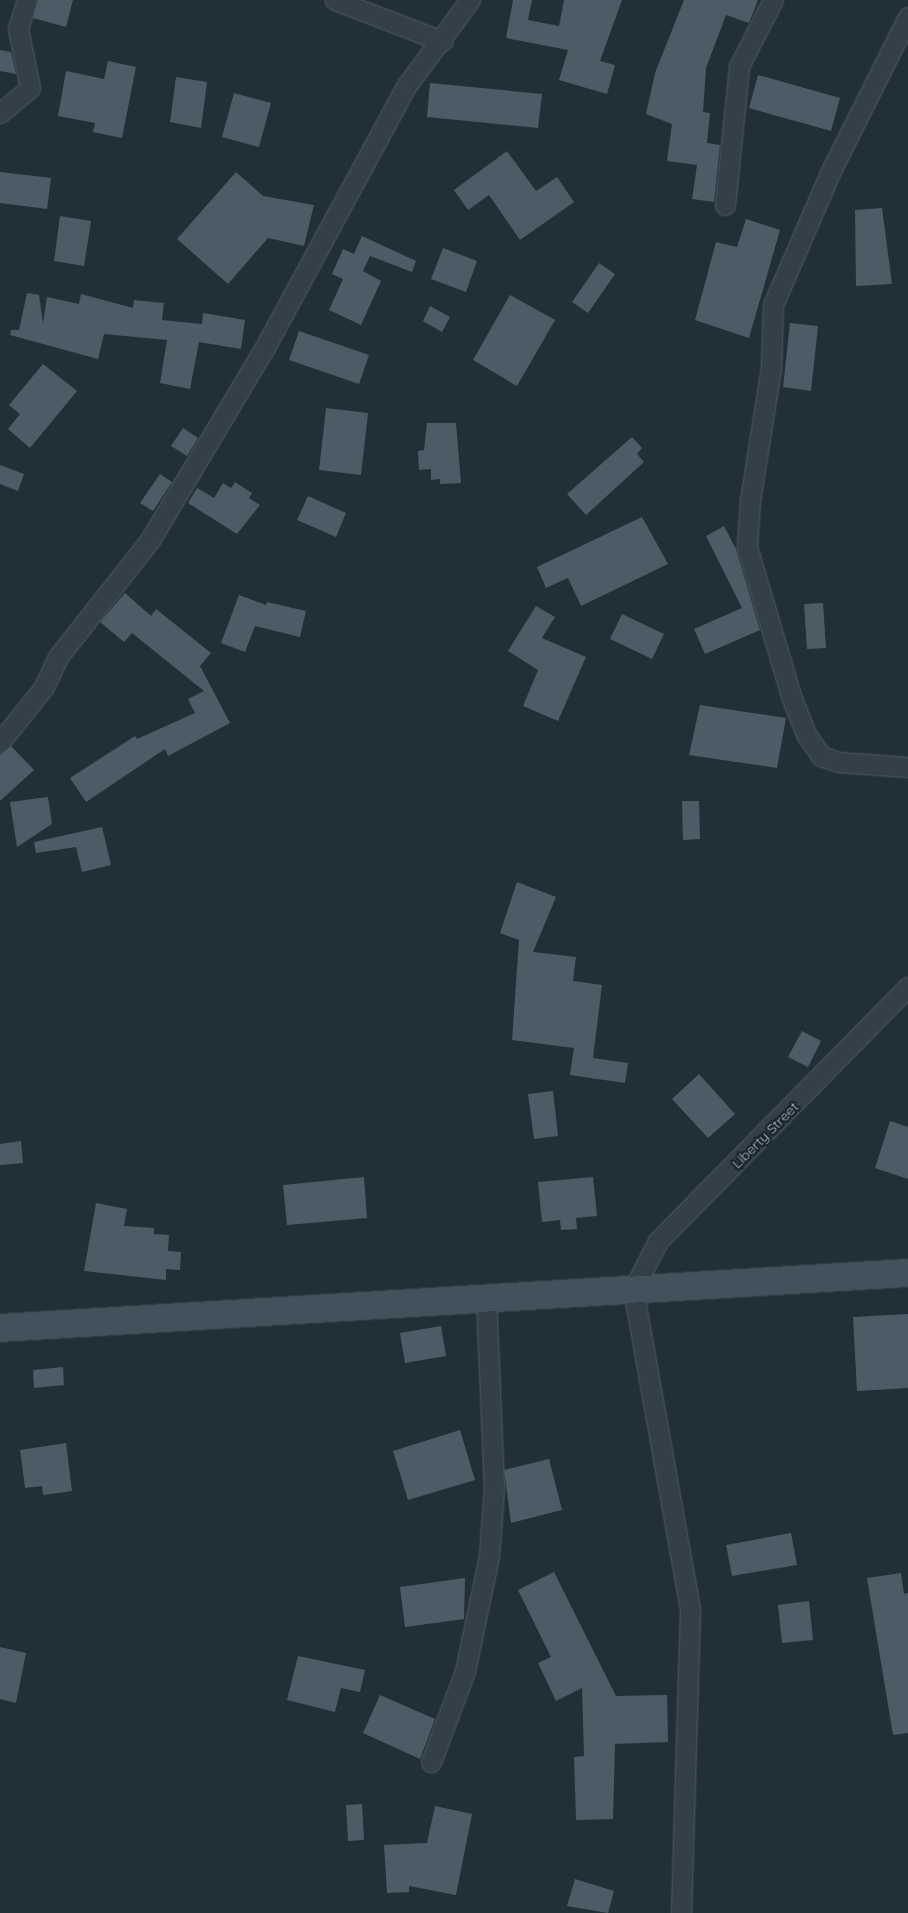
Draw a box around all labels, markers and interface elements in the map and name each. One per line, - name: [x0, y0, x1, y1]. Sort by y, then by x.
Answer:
- street label: Liberty Street: [728, 1098, 802, 1172]

